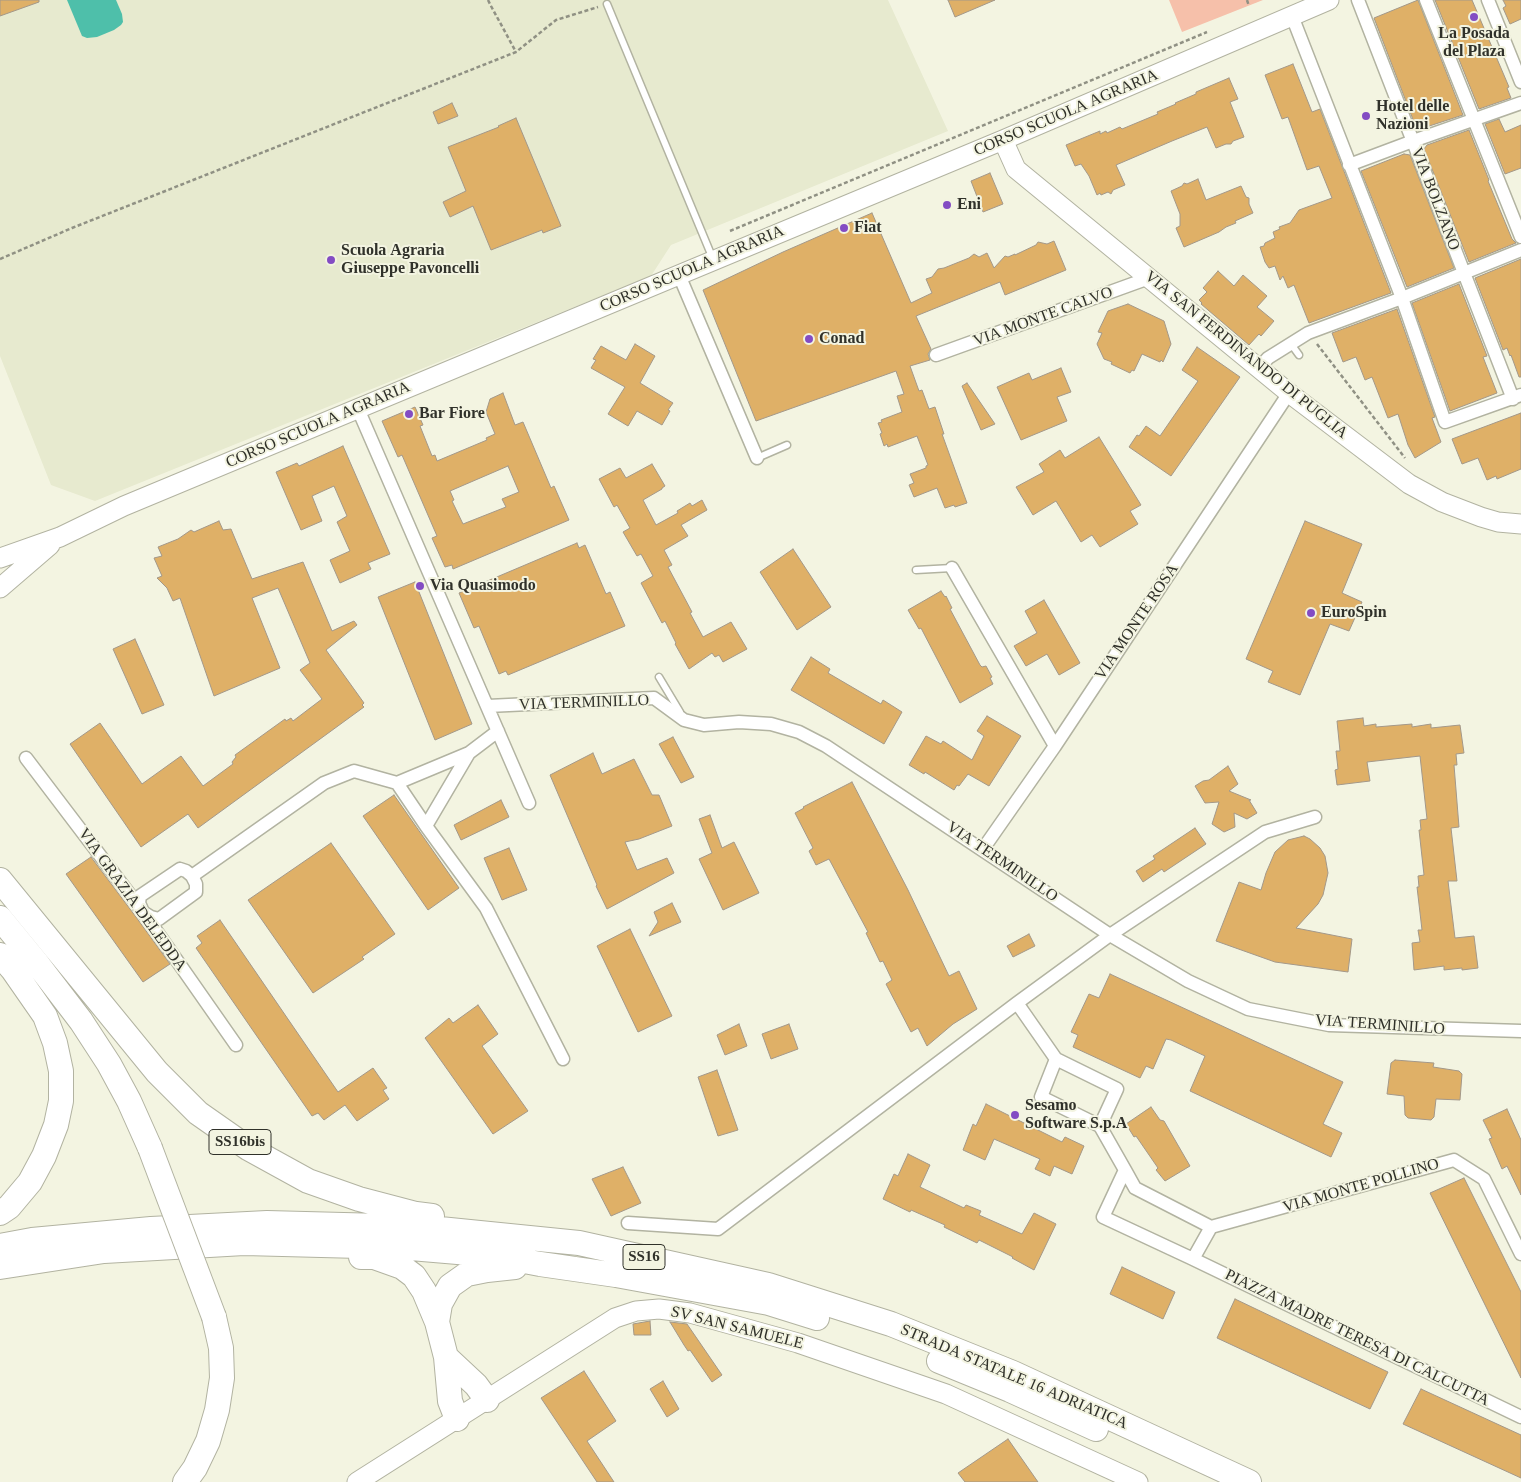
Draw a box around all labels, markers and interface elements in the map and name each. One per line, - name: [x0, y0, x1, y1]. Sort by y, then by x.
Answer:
- marker: La Posada del Plaza: [1468, 11, 1480, 23]
- place label: La Posada del Plaza: [1438, 24, 1510, 62]
- street label: CORSO SCUOLA AGRARIA: [971, 65, 1161, 161]
- place label: Hotel delle Nazioni: [1376, 97, 1449, 135]
- marker: Hotel delle Nazioni: [1360, 110, 1372, 122]
- street label: VIA BOLZANO: [1407, 145, 1463, 253]
- place label: Eni: [957, 195, 981, 215]
- marker: Eni: [941, 199, 953, 211]
- place label: Fiat: [854, 218, 882, 238]
- street label: CORSO SCUOLA AGRARIA: [597, 221, 787, 317]
- marker: Fiat: [838, 222, 850, 234]
- place label: Scuola Agraria Giuseppe Pavoncelli: [341, 241, 479, 279]
- marker: Scuola Agraria Giuseppe Pavoncelli: [325, 254, 337, 266]
- street label: VIA SAN FERDINANDO DI PUGLIA: [1140, 267, 1352, 443]
- street label: VIA MONTE CALVO: [971, 283, 1115, 351]
- place label: Conad: [819, 329, 864, 349]
- marker: Conad: [803, 333, 815, 345]
- street label: CORSO SCUOLA AGRARIA: [223, 377, 413, 473]
- place label: Bar Fiore: [419, 404, 485, 424]
- marker: Bar Fiore: [403, 408, 415, 420]
- street label: VIA MONTE ROSA: [1091, 560, 1183, 684]
- place label: Via Quasimodo: [430, 576, 536, 596]
- marker: Via Quasimodo: [414, 580, 426, 592]
- place label: EuroSpin: [1321, 603, 1387, 623]
- marker: EuroSpin: [1305, 607, 1317, 619]
- street label: VIA TERMINILLO: [519, 691, 649, 715]
- street label: VIA TERMINILLO: [943, 818, 1061, 906]
- street label: VIA GRAZIA DELEDDA: [74, 825, 190, 975]
- street label: VIA TERMINILLO: [1314, 1011, 1446, 1039]
- place label: Sesamo Software S.p.A: [1025, 1096, 1127, 1134]
- marker: Sesamo Software S.p.A: [1009, 1109, 1021, 1121]
- road number: SS16bis: [209, 1130, 271, 1154]
- street label: VIA MONTE POLLINO: [1281, 1154, 1441, 1218]
- road number: SS16: [623, 1244, 665, 1270]
- street label: PIAZZA MADRE TERESA DI CALCUTTA: [1222, 1265, 1492, 1411]
- street label: SV SAN SAMUELE: [669, 1302, 805, 1354]
- street label: STRADA STATALE 16 ADRIATICA: [897, 1320, 1131, 1434]

